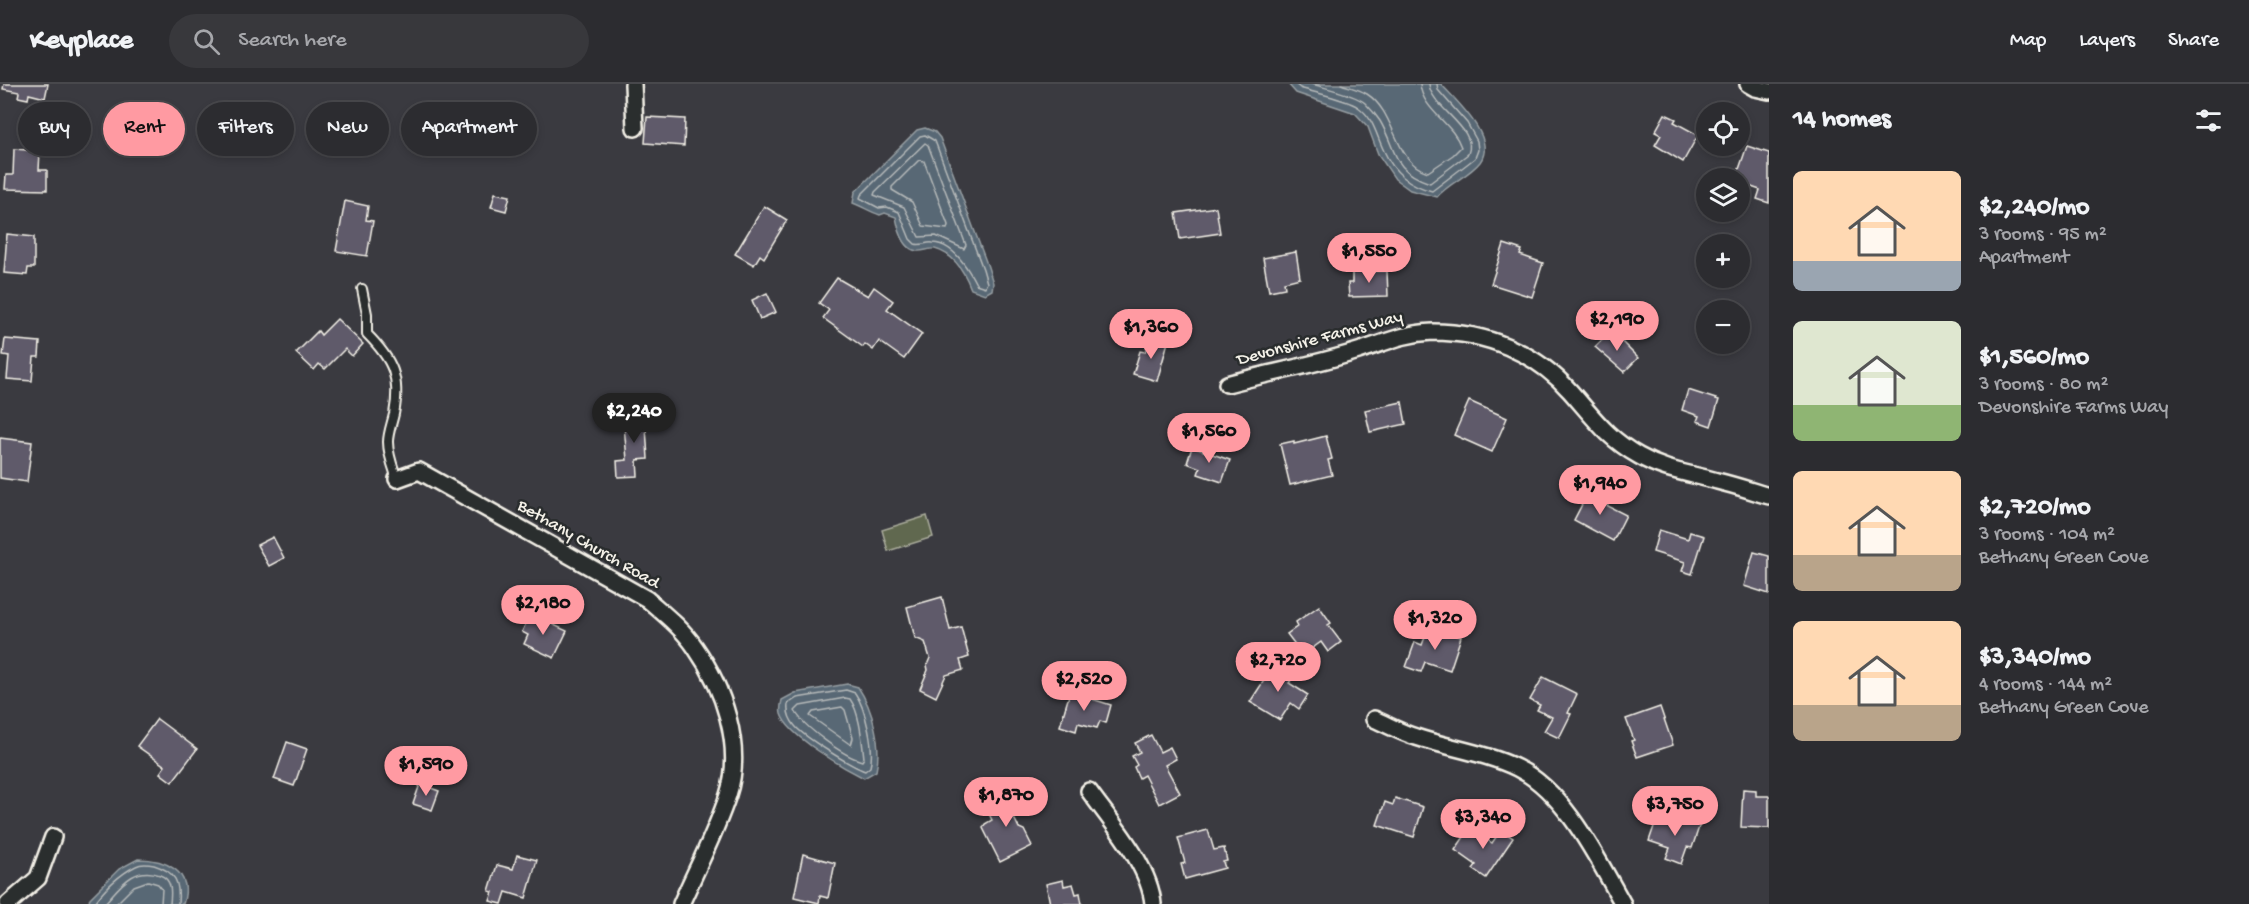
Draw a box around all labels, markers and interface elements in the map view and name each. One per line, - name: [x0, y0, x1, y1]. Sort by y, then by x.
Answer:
- search box: [169, 14, 589, 68]
- text: Keyplace: [30, 25, 133, 58]
- icon: search: [190, 25, 223, 58]
- text: Search here: [238, 28, 347, 54]
- text: Map: [2010, 29, 2046, 54]
- text: Layers: [2079, 29, 2135, 54]
- text: Share: [2168, 29, 2219, 54]
- chip: Buy: [18, 102, 91, 156]
- chip: Rent: [103, 102, 185, 156]
- chip: Filters: [197, 102, 294, 156]
- chip: New: [306, 102, 389, 156]
- chip: Apartment: [401, 102, 537, 156]
- map controls: [1696, 102, 1750, 354]
- button: locate: [1696, 102, 1750, 156]
- icon: filters: [2192, 104, 2225, 137]
- text: 14 homes: [1793, 105, 1891, 136]
- button: layers: [1696, 168, 1750, 222]
- text: $2,240/mo: [1979, 193, 2090, 224]
- icon: home: [1841, 195, 1913, 267]
- text: 3 rooms · 95 m²: [1979, 224, 2107, 247]
- pin: $1,550: [1320, 233, 1418, 284]
- button: +: [1696, 234, 1750, 288]
- text: $1,550: [1341, 241, 1397, 264]
- text: Apartment: [1979, 247, 2069, 270]
- button: −: [1696, 300, 1750, 354]
- pin: $2,190: [1568, 301, 1666, 352]
- street label: Devonshire Farms Way: [1234, 307, 1405, 371]
- pin: $1,360: [1102, 309, 1200, 360]
- text: $2,190: [1590, 309, 1644, 332]
- text: $1,360: [1123, 317, 1179, 340]
- text: $1,560/mo: [1979, 343, 2089, 374]
- icon: home: [1841, 345, 1913, 417]
- text: 3 rooms · 80 m²: [1979, 374, 2108, 397]
- pin: $2,240: [585, 393, 683, 444]
- text: Devonshire Farms Way: [1979, 397, 2168, 420]
- text: $2,240: [606, 401, 662, 424]
- pin: $1,560: [1160, 413, 1258, 464]
- text: $1,560: [1181, 421, 1237, 444]
- pin: $1,940: [1551, 465, 1649, 516]
- text: $1,940: [1573, 473, 1627, 496]
- text: $2,720/mo: [1979, 493, 2091, 524]
- street label: Bethany Church Road: [512, 495, 664, 595]
- icon: home: [1841, 495, 1913, 567]
- text: 3 rooms · 104 m²: [1979, 524, 2115, 547]
- text: Bethany Green Cove: [1979, 547, 2149, 570]
- pin: $2,180: [494, 585, 592, 636]
- text: $2,180: [515, 593, 571, 616]
- pin: $1,320: [1386, 600, 1484, 651]
- text: $1,320: [1408, 608, 1462, 631]
- pin: $2,720: [1229, 642, 1327, 693]
- text: $3,340/mo: [1979, 643, 2091, 674]
- icon: home: [1841, 645, 1913, 717]
- text: $2,720: [1250, 650, 1306, 673]
- pin: $2,520: [1035, 661, 1133, 712]
- text: $2,520: [1056, 669, 1112, 692]
- text: 4 rooms · 144 m²: [1979, 674, 2112, 697]
- text: Bethany Green Cove: [1979, 697, 2149, 720]
- pin: $1,590: [377, 746, 475, 797]
- text: $1,590: [398, 754, 454, 777]
- pin: $1,870: [957, 777, 1055, 828]
- text: $1,870: [978, 785, 1034, 808]
- pin: $3,750: [1626, 786, 1724, 837]
- text: $3,750: [1646, 794, 1704, 817]
- pin: $3,340: [1434, 799, 1532, 850]
- text: $3,340: [1455, 807, 1511, 830]

